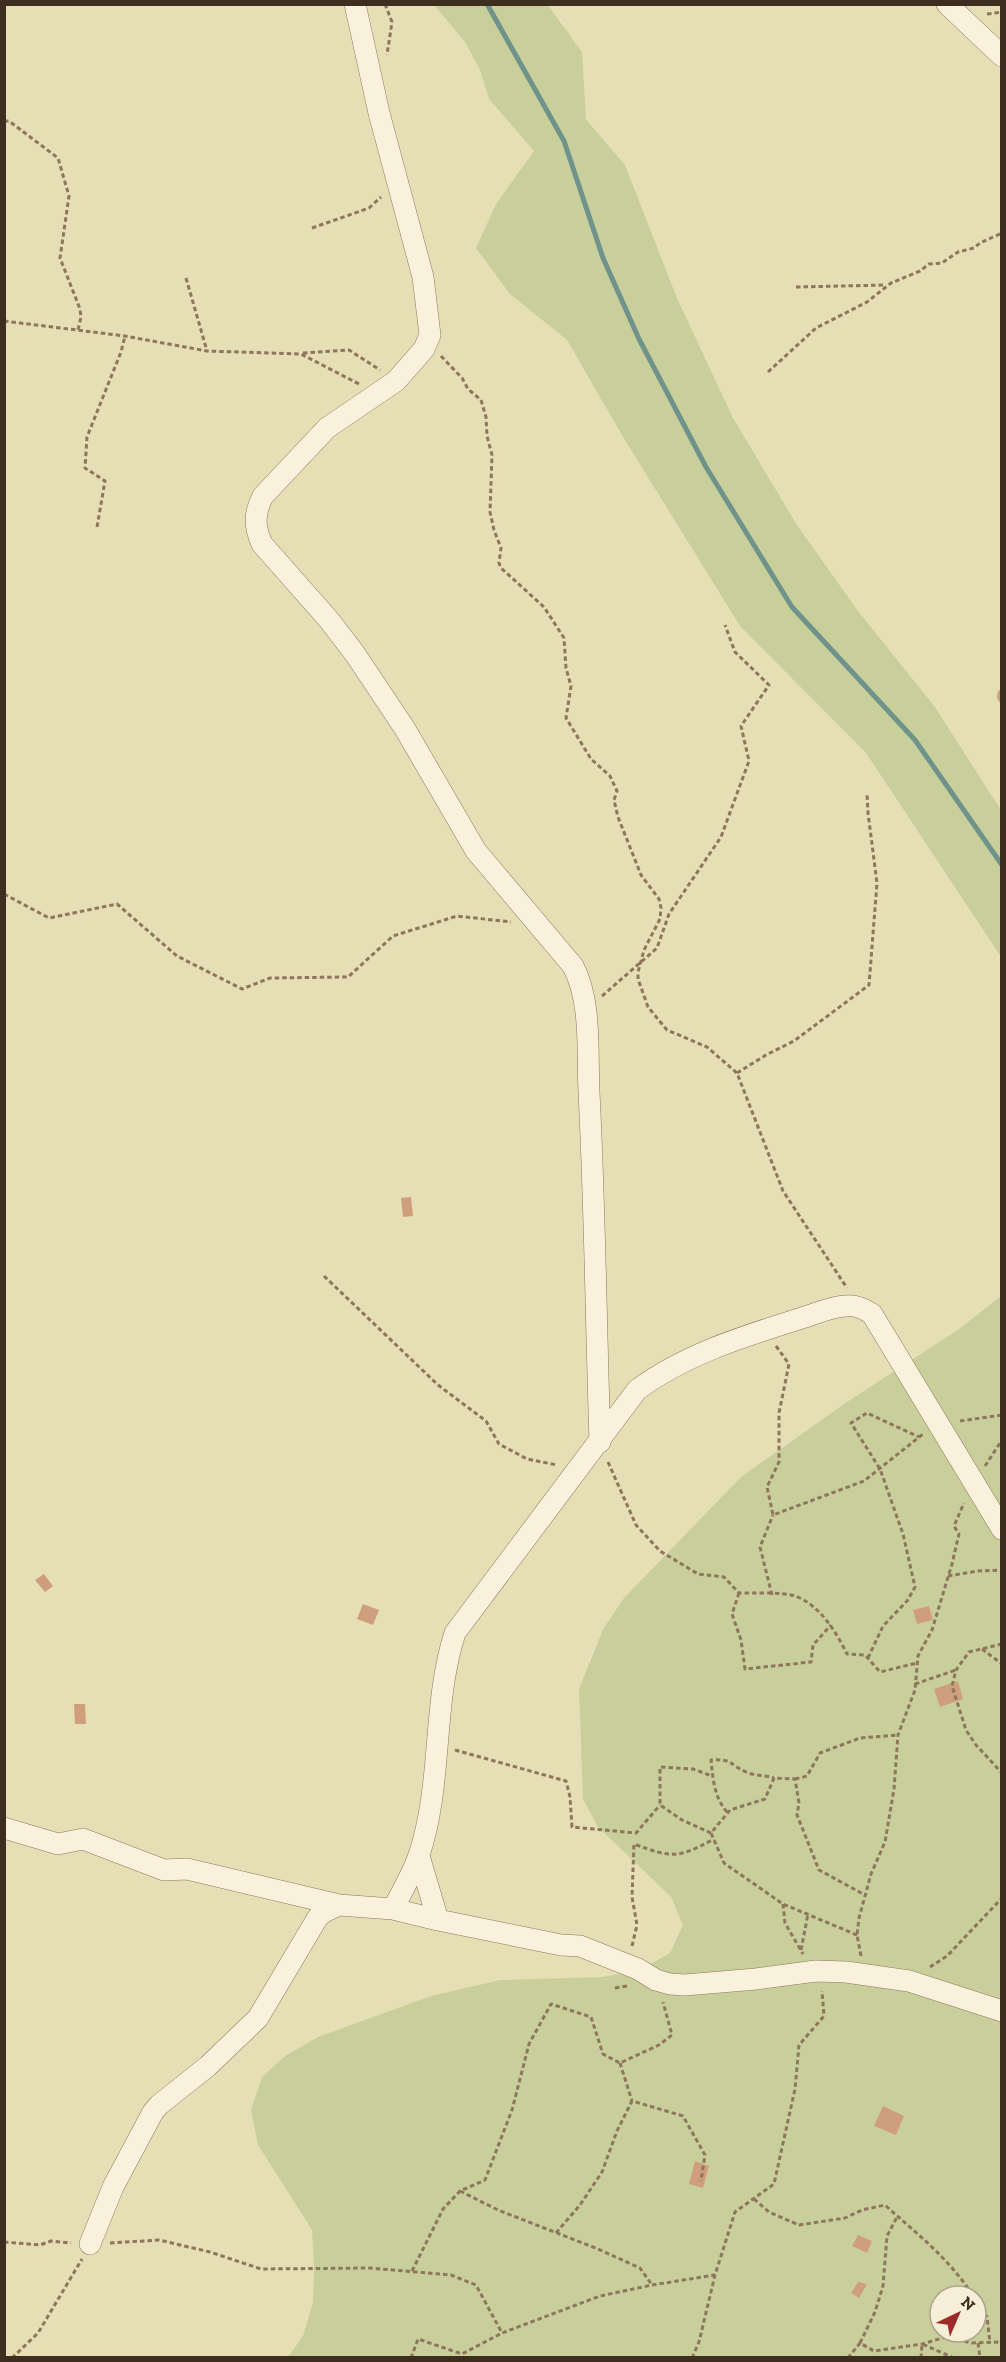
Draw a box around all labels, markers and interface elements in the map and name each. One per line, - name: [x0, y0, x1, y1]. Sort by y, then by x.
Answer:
- north arrow: [928, 2284, 988, 2344]
- text: N: [957, 2293, 979, 2315]

